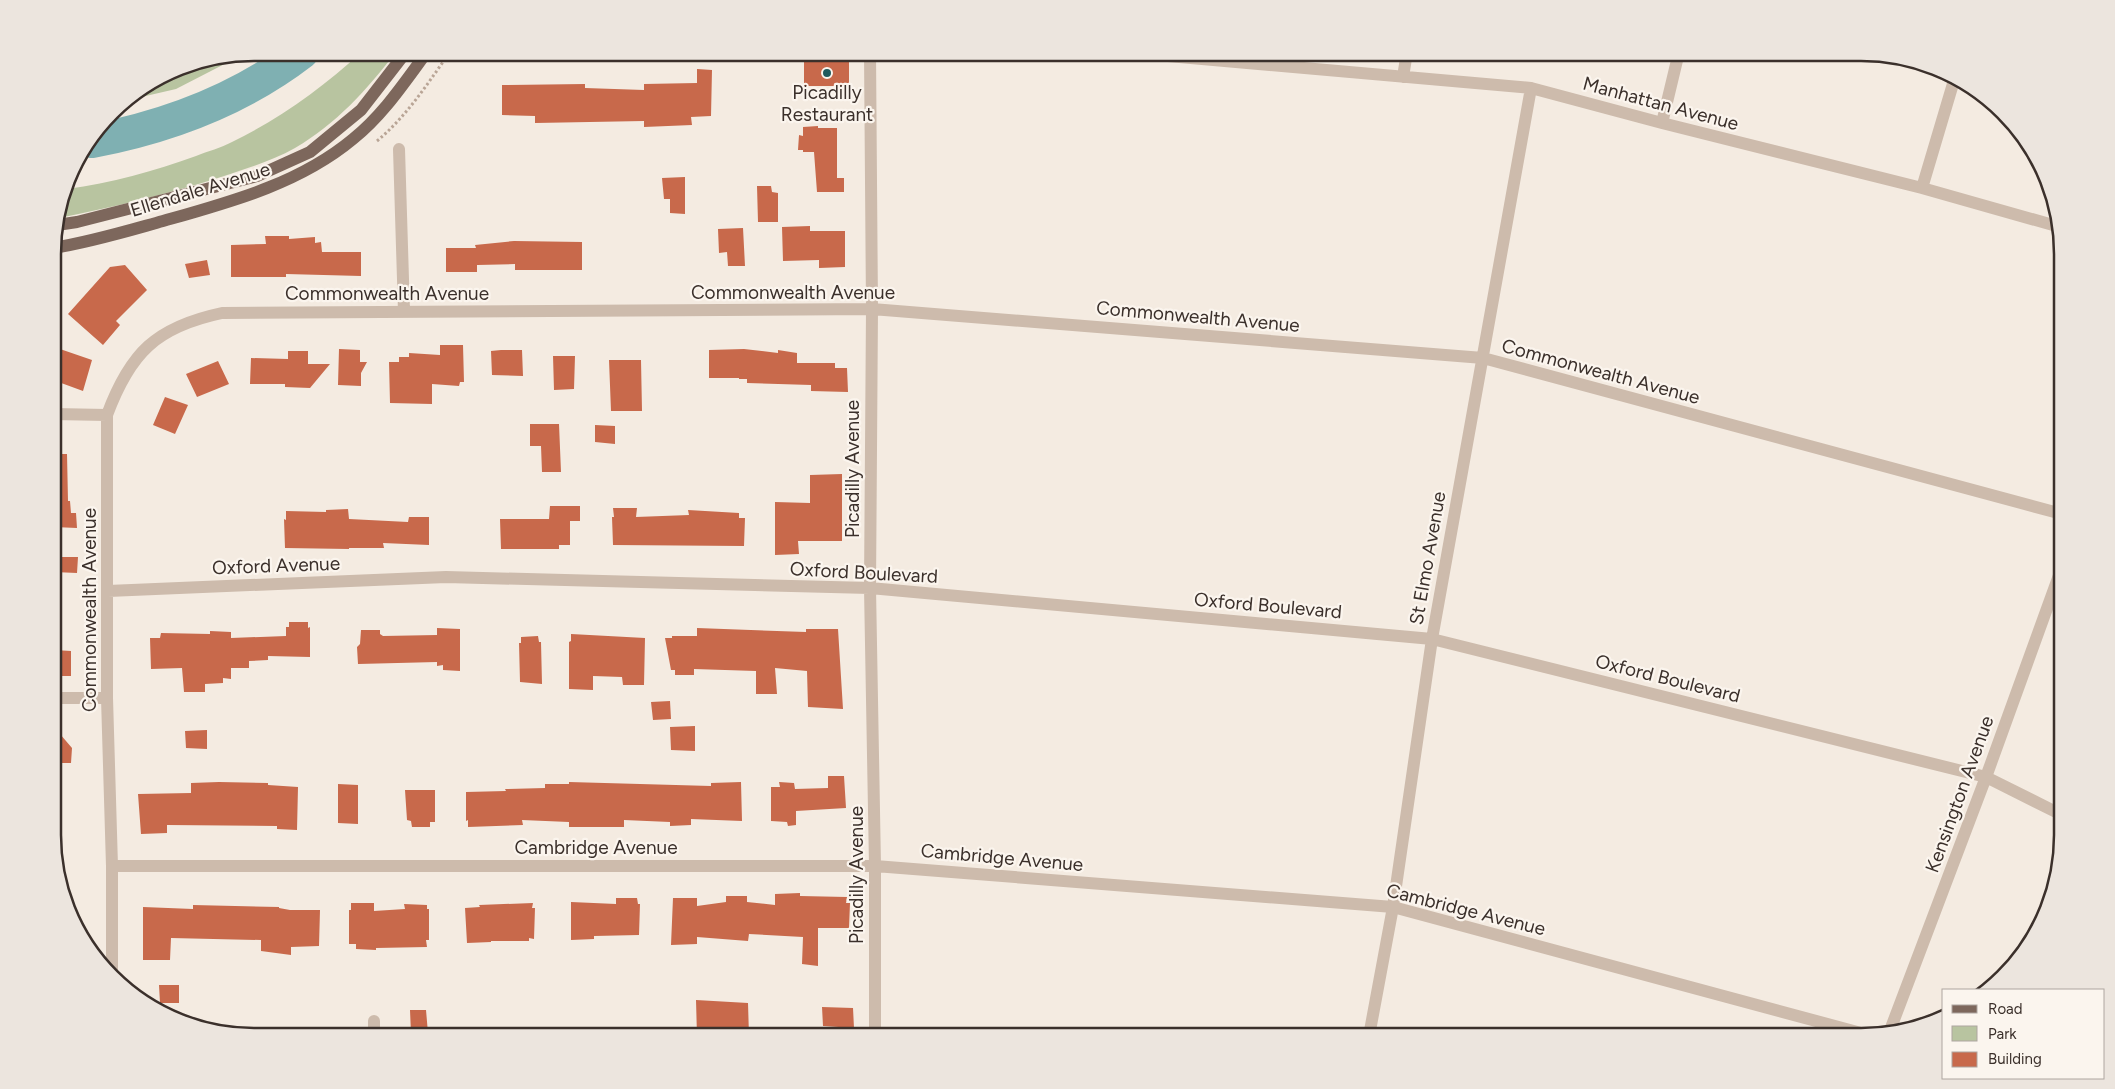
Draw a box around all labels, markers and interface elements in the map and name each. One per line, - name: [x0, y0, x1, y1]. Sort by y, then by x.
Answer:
- marker: Picadilly Restaurant: [821, 67, 833, 79]
- street label: Manhattan Avenue: [1581, 72, 1741, 135]
- place label: Picadilly Restaurant: [781, 81, 873, 126]
- street label: Ellendale Avenue: [127, 157, 273, 222]
- street label: Commonwealth Avenue: [691, 281, 895, 304]
- street label: Commonwealth Avenue: [285, 282, 489, 305]
- street label: Commonwealth Avenue: [1095, 296, 1301, 337]
- street label: Commonwealth Avenue: [1499, 334, 1702, 409]
- street label: Picadilly Avenue: [841, 400, 864, 538]
- street label: St Elmo Avenue: [1404, 490, 1451, 627]
- street label: Commonwealth Avenue: [78, 508, 101, 712]
- street label: Oxford Avenue: [212, 552, 341, 579]
- street label: Oxford Boulevard: [789, 557, 939, 588]
- street label: Oxford Boulevard: [1193, 588, 1343, 623]
- street label: Oxford Boulevard: [1593, 649, 1743, 708]
- street label: Kensington Avenue: [1920, 713, 1999, 876]
- street label: Picadilly Avenue: [845, 806, 868, 944]
- street label: Cambridge Avenue: [514, 836, 678, 859]
- street label: Cambridge Avenue: [920, 839, 1084, 876]
- street label: Cambridge Avenue: [1384, 879, 1548, 940]
- legend: [1942, 989, 2105, 1079]
- text: Road: [1988, 1000, 2023, 1018]
- text: Park: [1988, 1025, 2017, 1043]
- text: Building: [1988, 1050, 2042, 1068]

